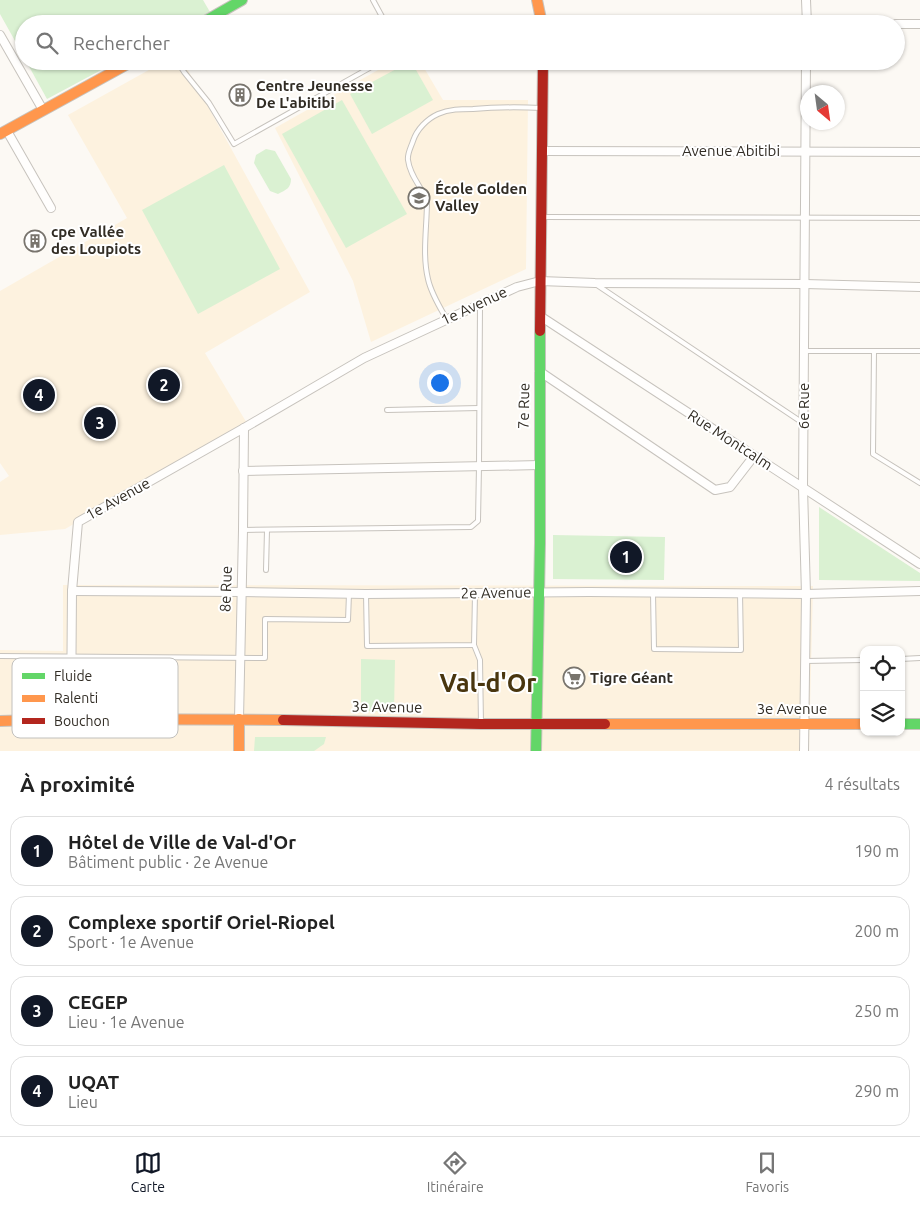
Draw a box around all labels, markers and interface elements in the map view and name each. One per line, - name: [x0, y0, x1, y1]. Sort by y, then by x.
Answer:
- search box: [15, 15, 905, 70]
- icon: search: [33, 29, 61, 57]
- text: Rechercher: [73, 32, 170, 54]
- place label: Centre Jeunesse De L'abitibi: [256, 77, 373, 111]
- building icon: Centre Jeunesse De L'abitibi: [228, 83, 252, 107]
- north arrow: [800, 85, 845, 130]
- street label: Avenue Abitibi: [682, 142, 780, 159]
- place label: École Golden Valley: [435, 180, 527, 214]
- school or university icon: École Golden Valley: [407, 186, 431, 210]
- place label: cpe Vallée des Loupiots: [51, 223, 141, 257]
- building icon: cpe Vallée des Loupiots: [23, 229, 47, 253]
- street label: 1e Avenue: [438, 283, 509, 328]
- pin: 2: [148, 366, 180, 404]
- your location: [427, 370, 453, 396]
- pin: 4: [23, 376, 55, 414]
- street label: 7e Rue: [515, 383, 532, 429]
- street label: 6e Rue: [795, 383, 812, 429]
- pin: 3: [84, 404, 116, 442]
- street label: Rue Montcalm: [685, 406, 776, 473]
- street label: 1e Avenue: [83, 474, 153, 523]
- pin: 1: [610, 538, 642, 576]
- street label: 8e Rue: [216, 566, 235, 612]
- street label: 2e Avenue: [460, 583, 531, 602]
- map controls: [860, 646, 905, 736]
- button: locate: [860, 646, 905, 691]
- legend: [12, 658, 178, 738]
- supermarket icon: Tigre Géant: [562, 666, 586, 690]
- text: Fluide: [54, 668, 92, 684]
- district label: Val-d'Or: [439, 669, 537, 697]
- place label: Tigre Géant: [590, 669, 674, 686]
- text: Ralenti: [54, 690, 98, 706]
- button: layers: [860, 691, 905, 736]
- street label: 3e Avenue: [352, 697, 423, 716]
- street label: 3e Avenue: [757, 700, 827, 717]
- text: Bouchon: [54, 713, 110, 729]
- text: À proximité: [20, 772, 135, 796]
- text: 4 résultats: [824, 775, 900, 793]
- text: Hôtel de Ville de Val-d'Or: [68, 831, 296, 853]
- text: 1: [32, 842, 42, 860]
- text: 190 m: [854, 842, 899, 860]
- text: Bâtiment public · 2e Avenue: [68, 853, 268, 871]
- text: Complexe sportif Oriel-Riopel: [68, 911, 335, 933]
- text: 2: [32, 922, 42, 940]
- text: 200 m: [854, 922, 899, 940]
- text: Sport · 1e Avenue: [68, 933, 194, 951]
- text: CEGEP: [68, 991, 128, 1013]
- text: 3: [32, 1002, 42, 1020]
- text: 250 m: [854, 1002, 899, 1020]
- text: Lieu · 1e Avenue: [68, 1013, 185, 1031]
- text: UQAT: [68, 1071, 119, 1093]
- text: 4: [32, 1082, 42, 1100]
- text: 290 m: [854, 1082, 899, 1100]
- text: Lieu: [68, 1093, 98, 1111]
- tab: Carte: [131, 1149, 165, 1195]
- tab: Itinéraire: [427, 1149, 484, 1195]
- tab: Favoris: [745, 1149, 789, 1195]

